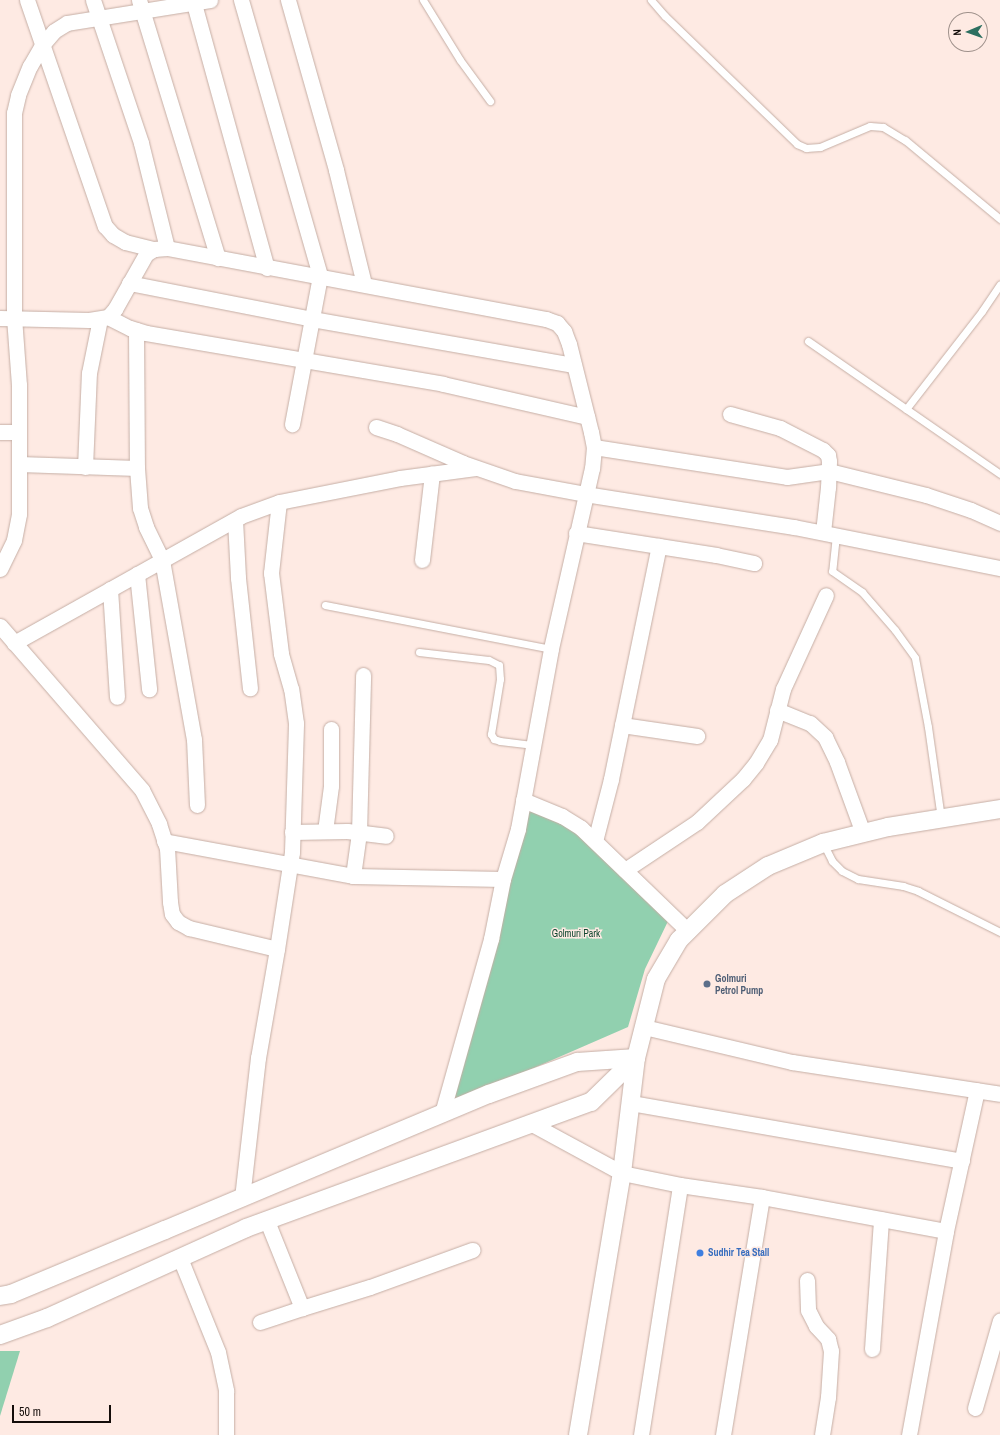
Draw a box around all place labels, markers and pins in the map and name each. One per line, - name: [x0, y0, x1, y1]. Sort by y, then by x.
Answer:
- place label: Golmuri Petrol Pump: [715, 972, 763, 996]
- marker: Golmuri Petrol Pump: [702, 979, 712, 989]
- place label: Sudhir Tea Stall: [708, 1247, 769, 1259]
- marker: Sudhir Tea Stall: [695, 1248, 705, 1258]

